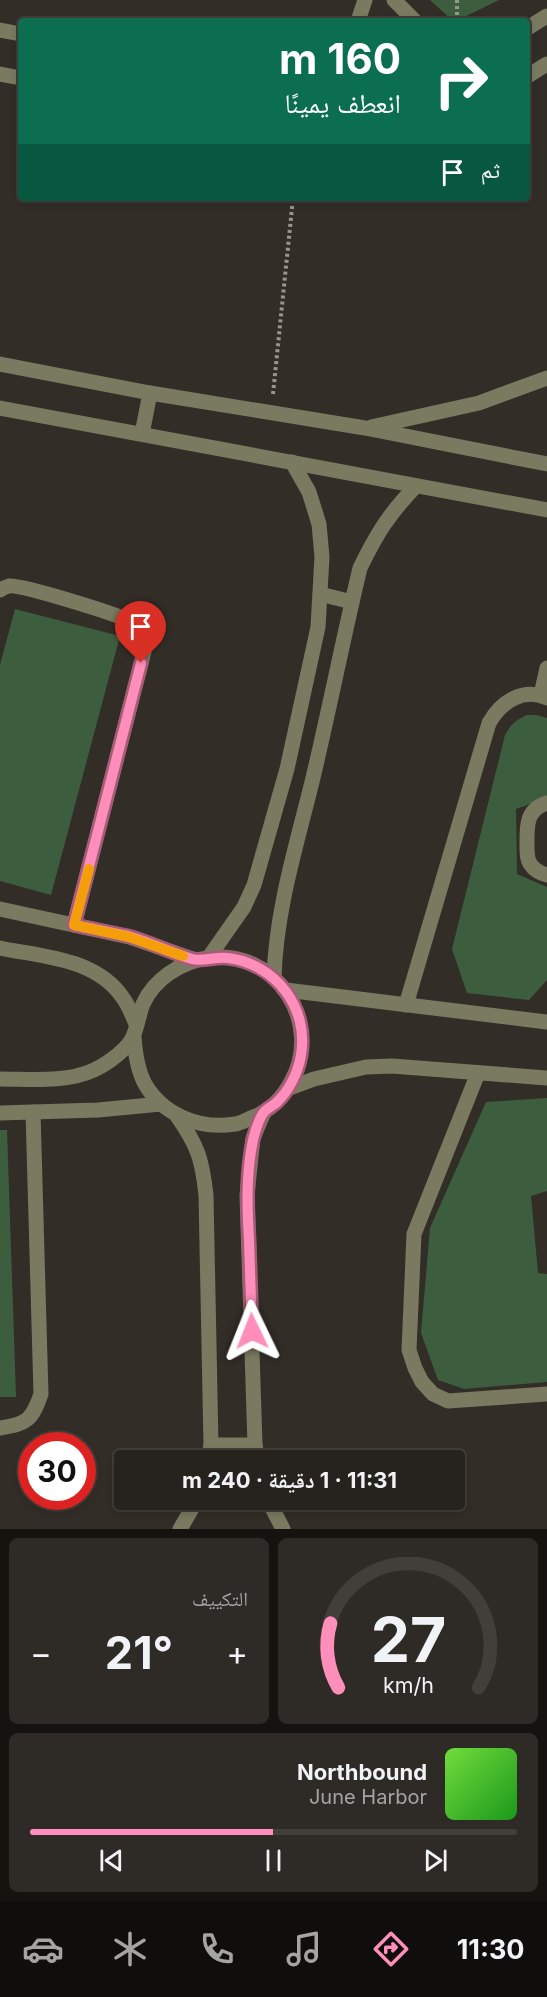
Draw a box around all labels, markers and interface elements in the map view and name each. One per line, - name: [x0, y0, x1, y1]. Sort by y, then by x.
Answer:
- text: 160 m: [279, 33, 401, 84]
- icon: right: [422, 42, 500, 120]
- text: انعطف يمينًا: [284, 87, 401, 120]
- icon: arrive: [436, 156, 469, 189]
- text: ثم: [481, 157, 500, 183]
- pin: [115, 601, 166, 663]
- icon: arrive: [124, 610, 157, 643]
- position arrow: [220, 1299, 284, 1363]
- speed limit sign: 30: [18, 1432, 96, 1510]
- text: 11:31 · 1 دقيقة · 240 m: [182, 1467, 397, 1493]
- text: التكييف: [192, 1587, 248, 1611]
- text: 27: [370, 1602, 446, 1677]
- text: 21°: [105, 1625, 173, 1680]
- text: −: [30, 1633, 52, 1673]
- text: +: [226, 1633, 248, 1673]
- text: km/h: [383, 1672, 433, 1698]
- text: Northbound: [297, 1759, 427, 1785]
- text: June Harbor: [309, 1785, 427, 1809]
- icon: previous: [95, 1844, 128, 1877]
- icon: pause: [257, 1844, 290, 1877]
- icon: next: [419, 1844, 452, 1877]
- icon: car: [22, 1928, 64, 1970]
- icon: climate: [109, 1928, 151, 1970]
- icon: phone: [196, 1928, 238, 1970]
- icon: music: [283, 1928, 325, 1970]
- icon: directions: [370, 1928, 412, 1970]
- text: 11:30: [457, 1933, 525, 1966]

